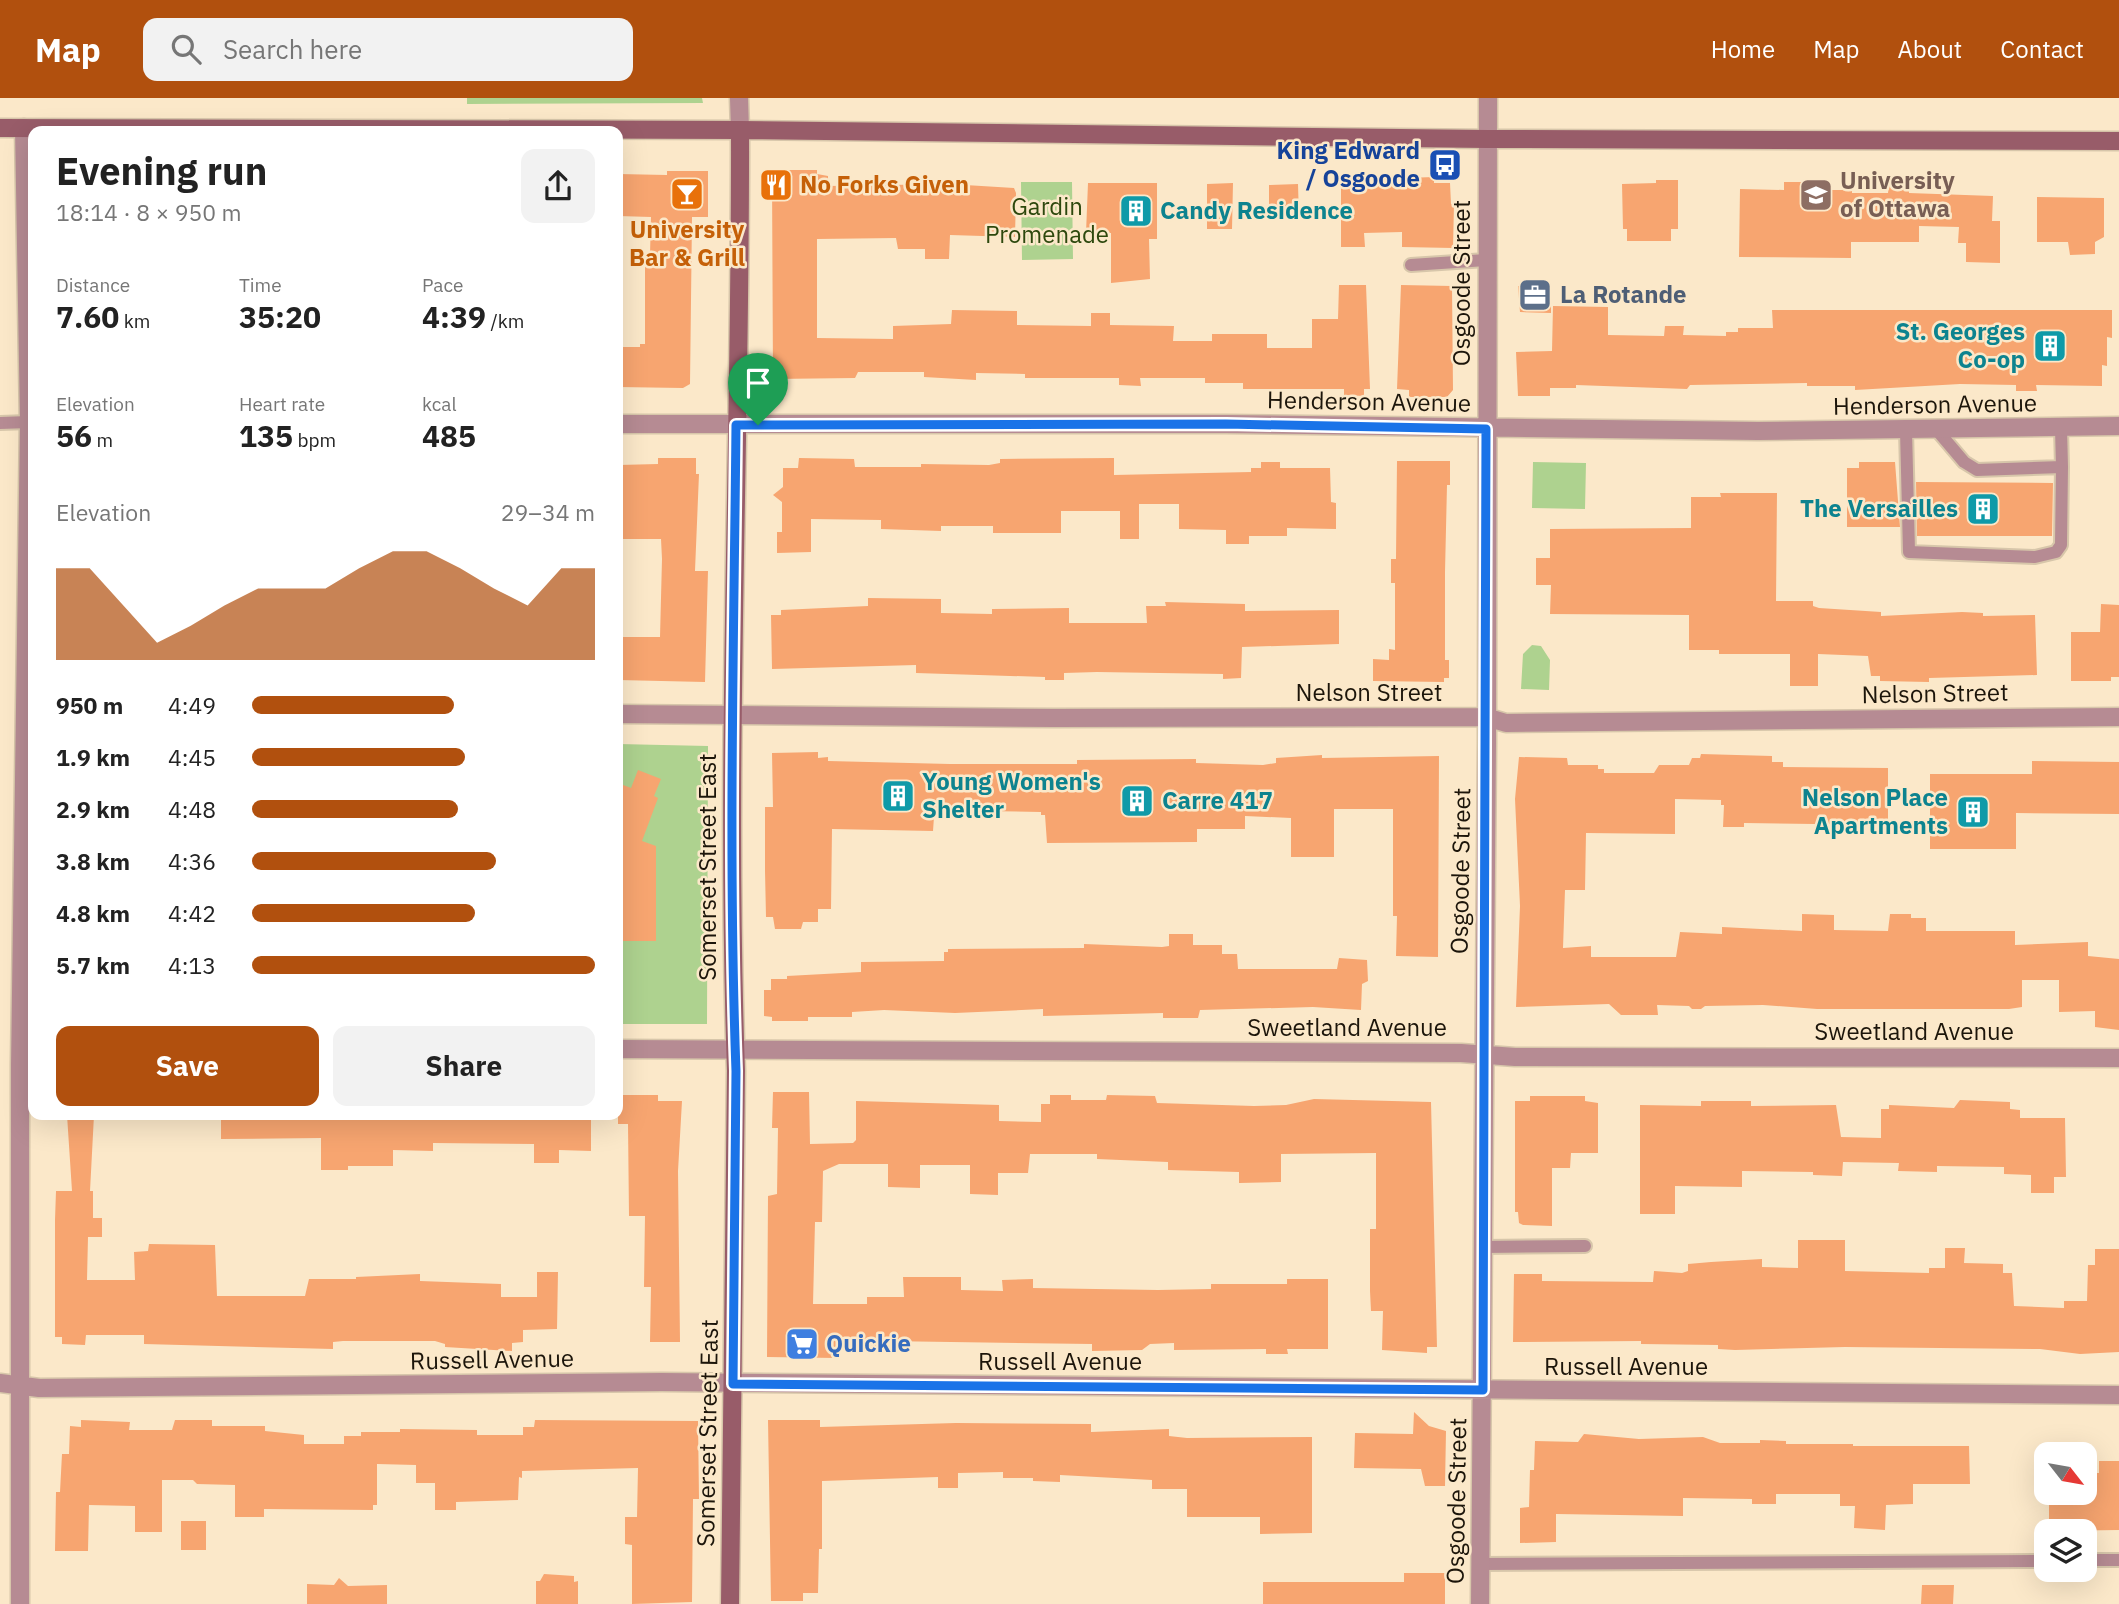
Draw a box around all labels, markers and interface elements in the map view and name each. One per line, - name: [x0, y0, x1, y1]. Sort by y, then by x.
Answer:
- search box: [143, 18, 633, 81]
- text: Map: [35, 28, 101, 71]
- icon: search: [167, 30, 205, 68]
- text: Search here: [223, 32, 362, 66]
- text: Home: [1711, 33, 1775, 65]
- text: Map: [1813, 33, 1859, 65]
- text: About: [1897, 33, 1962, 65]
- text: Contact: [2000, 33, 2084, 65]
- place label: King Edward / Osgoode: [1277, 134, 1420, 194]
- text: Evening run: [56, 146, 267, 195]
- bus stop icon: King Edward / Osgoode: [1426, 146, 1464, 184]
- button: share: [521, 149, 595, 223]
- place label: University of Ottawa: [1840, 164, 1955, 224]
- restaurant icon: No Forks Given: [757, 166, 795, 204]
- place label: No Forks Given: [800, 168, 969, 200]
- bar icon: University Bar & Grill: [668, 175, 706, 213]
- school or university icon: University of Ottawa: [1797, 176, 1835, 214]
- park label: Gardin Promenade: [985, 190, 1109, 250]
- building icon: Candy Residence: [1117, 192, 1155, 230]
- place label: Candy Residence: [1160, 194, 1353, 226]
- text: 18:14 · 8 × 950 m: [56, 197, 242, 227]
- street label: Osgoode Street: [1445, 200, 1477, 366]
- place label: University Bar & Grill: [629, 213, 745, 273]
- text: Distance: [56, 273, 130, 297]
- text: Time: [239, 273, 282, 297]
- text: Pace: [422, 273, 463, 297]
- office icon: La Rotande: [1516, 276, 1554, 314]
- place label: La Rotande: [1560, 278, 1687, 310]
- text: 7.60: [56, 297, 119, 336]
- text: 35:20: [239, 297, 321, 336]
- text: 4:39: [422, 297, 486, 336]
- text: km: [119, 309, 150, 333]
- text: /km: [486, 309, 524, 333]
- place label: St. Georges Co-op: [1896, 315, 2025, 375]
- building icon: St. Georges Co-op: [2031, 327, 2069, 365]
- pin: [728, 353, 788, 425]
- icon: arrive: [739, 364, 777, 402]
- street label: Henderson Avenue: [1267, 383, 1471, 419]
- street label: Henderson Avenue: [1833, 386, 2037, 422]
- text: Elevation: [56, 392, 135, 416]
- text: Heart rate: [239, 392, 325, 416]
- text: kcal: [422, 392, 457, 416]
- text: 56: [56, 416, 92, 455]
- text: 135: [239, 416, 293, 455]
- text: 485: [422, 416, 476, 455]
- text: m: [92, 428, 113, 452]
- text: bpm: [293, 428, 336, 452]
- building icon: The Versailles: [1964, 490, 2002, 528]
- place label: The Versailles: [1800, 492, 1958, 524]
- text: Elevation: [56, 497, 151, 527]
- text: 29–34 m: [501, 497, 595, 527]
- street label: Nelson Street: [1296, 676, 1442, 708]
- street label: Nelson Street: [1861, 676, 2009, 710]
- text: 950 m: [56, 690, 123, 720]
- text: 4:49: [168, 690, 216, 720]
- text: 1.9 km: [56, 742, 130, 772]
- text: 4:45: [168, 742, 216, 772]
- street label: Somerset Street East: [691, 753, 723, 981]
- place label: Young Women's Shelter: [922, 765, 1101, 825]
- building icon: Young Women's Shelter: [879, 777, 917, 815]
- place label: Nelson Place Apartments: [1802, 781, 1948, 841]
- building icon: Carre 417: [1118, 782, 1156, 820]
- place label: Carre 417: [1162, 784, 1273, 816]
- street label: Osgoode Street: [1443, 787, 1477, 954]
- building icon: Nelson Place Apartments: [1954, 793, 1992, 831]
- text: 2.9 km: [56, 794, 130, 824]
- text: 4:48: [168, 794, 216, 824]
- text: 3.8 km: [56, 846, 130, 876]
- text: 4:36: [168, 846, 216, 876]
- text: 4.8 km: [56, 898, 130, 928]
- text: 4:42: [168, 898, 216, 928]
- text: 5.7 km: [56, 950, 130, 980]
- text: 4:13: [168, 950, 216, 980]
- street label: Sweetland Avenue: [1247, 1011, 1447, 1043]
- street label: Sweetland Avenue: [1814, 1015, 2014, 1047]
- button: Save: [56, 1026, 319, 1106]
- button: Share: [333, 1026, 595, 1106]
- street label: Somerset Street East: [689, 1319, 725, 1547]
- supermarket icon: Quickie: [783, 1325, 821, 1363]
- place label: Quickie: [826, 1327, 911, 1359]
- street label: Russell Avenue: [410, 1342, 574, 1376]
- street label: Russell Avenue: [978, 1345, 1142, 1377]
- street label: Russell Avenue: [1544, 1350, 1708, 1382]
- street label: Osgoode Street: [1439, 1417, 1473, 1584]
- north arrow: [2034, 1442, 2096, 1505]
- map controls: [2034, 1442, 2097, 1582]
- button: layers: [2034, 1519, 2097, 1582]

